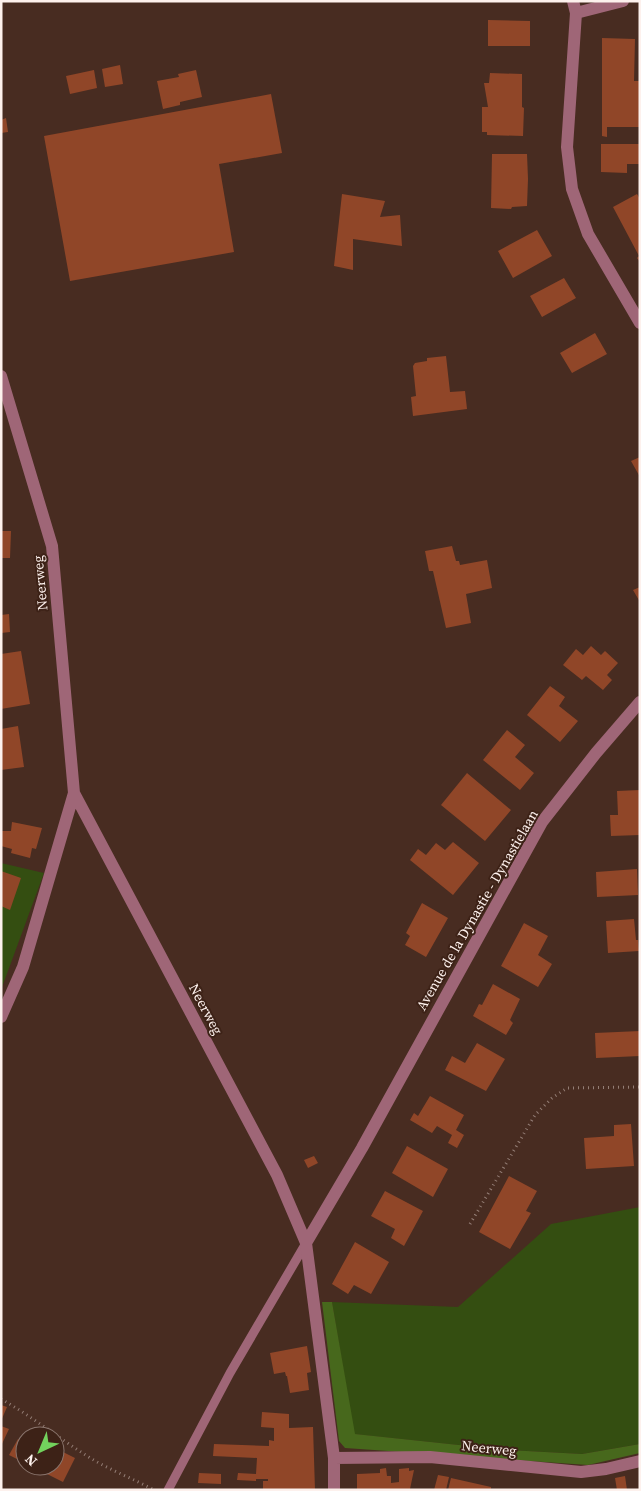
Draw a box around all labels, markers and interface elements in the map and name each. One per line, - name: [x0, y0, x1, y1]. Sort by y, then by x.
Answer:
- street label: Neerweg: [28, 555, 52, 611]
- street label: Avenue de la Dynastie - Dynastielaan: [411, 806, 543, 1014]
- street label: Neerweg: [184, 980, 228, 1038]
- north arrow: [15, 1426, 65, 1476]
- street label: Neerweg: [460, 1435, 518, 1461]
- text: N: [20, 1450, 42, 1471]

